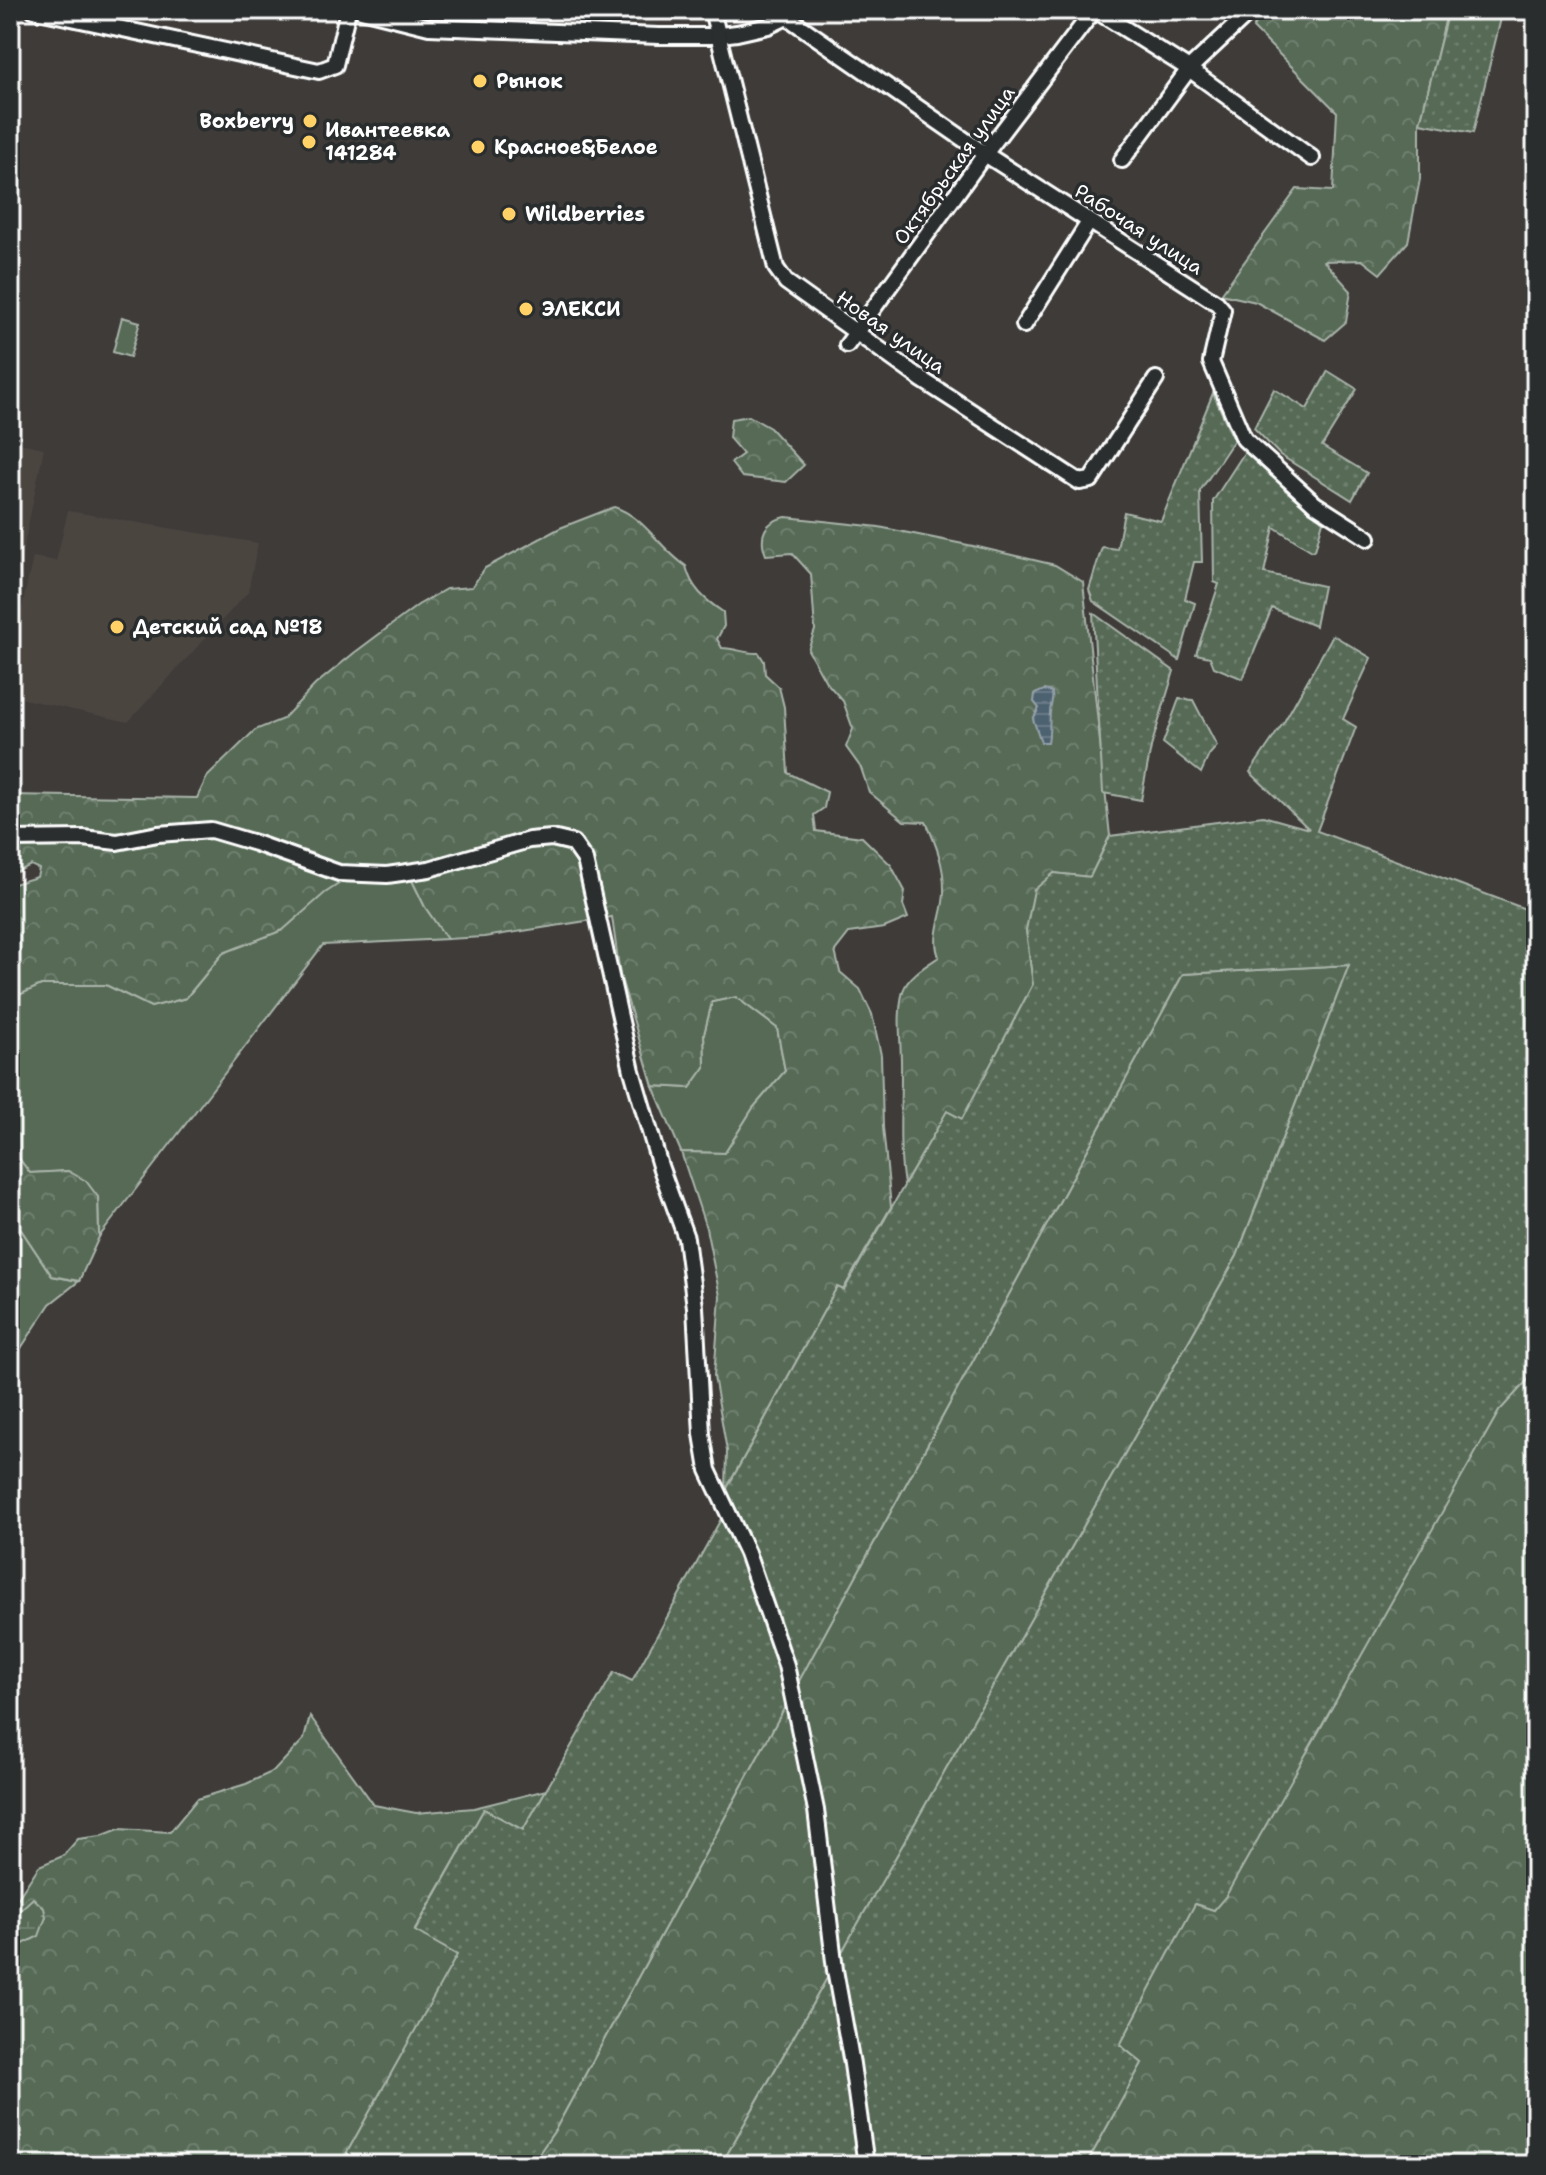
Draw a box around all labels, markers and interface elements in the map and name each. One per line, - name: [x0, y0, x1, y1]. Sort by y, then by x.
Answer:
- place label: Рынок: [496, 68, 563, 94]
- marker: Рынок: [471, 72, 489, 90]
- street label: Октябрьская улица: [888, 80, 1021, 250]
- place label: Boxberry: [200, 108, 294, 134]
- marker: Boxberry: [301, 112, 319, 130]
- place label: Ивантеевка 141284: [325, 117, 450, 166]
- marker: Ивантеевка 141284: [300, 133, 318, 151]
- place label: Красное&Белое: [494, 134, 658, 160]
- marker: Красное&Белое: [469, 138, 487, 156]
- street label: Рабочая улица: [1070, 178, 1209, 281]
- place label: Wildberries: [525, 201, 645, 227]
- marker: Wildberries: [500, 205, 518, 223]
- street label: Новая улица: [831, 285, 951, 380]
- place label: ЭЛЕКСИ: [542, 296, 621, 322]
- marker: ЭЛЕКСИ: [517, 300, 535, 318]
- place label: Детский сад №18: [133, 614, 322, 640]
- marker: Детский сад №18: [108, 618, 126, 636]

